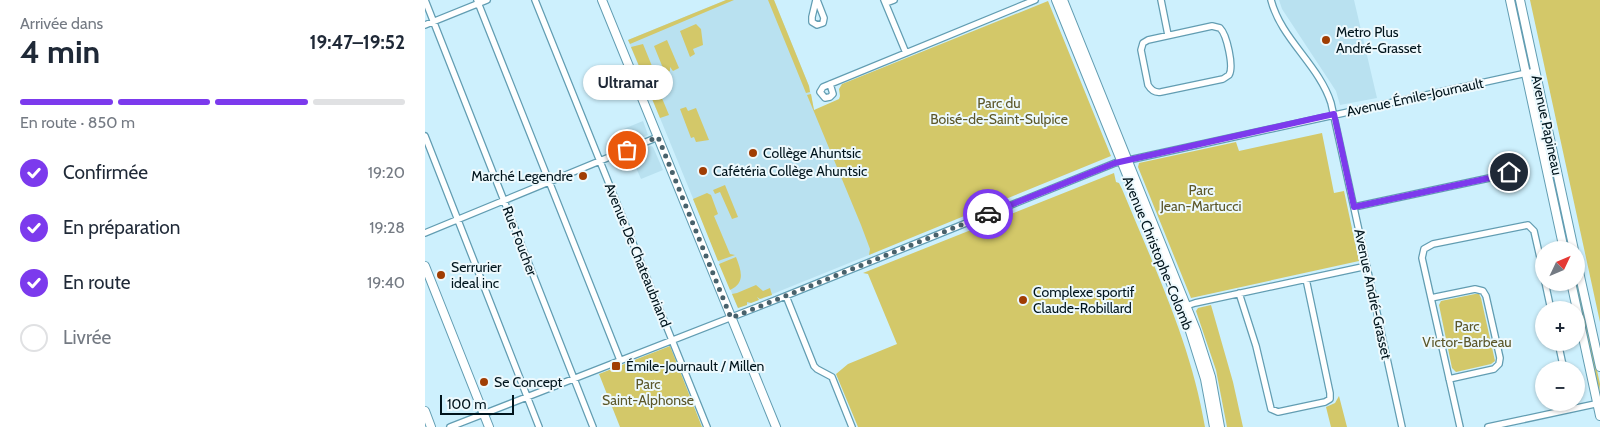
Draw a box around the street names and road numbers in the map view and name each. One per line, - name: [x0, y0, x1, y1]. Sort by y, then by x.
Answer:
- street label: Avenue Papineau: [1528, 73, 1566, 177]
- street label: Avenue Émile-Journault: [1345, 74, 1485, 120]
- street label: Avenue Christophe-Colomb: [1119, 173, 1197, 333]
- street label: Avenue De Chateaubriand: [601, 180, 675, 330]
- street label: Rue Foucher: [498, 204, 542, 279]
- street label: Avenue André-Grasset: [1350, 227, 1396, 361]

